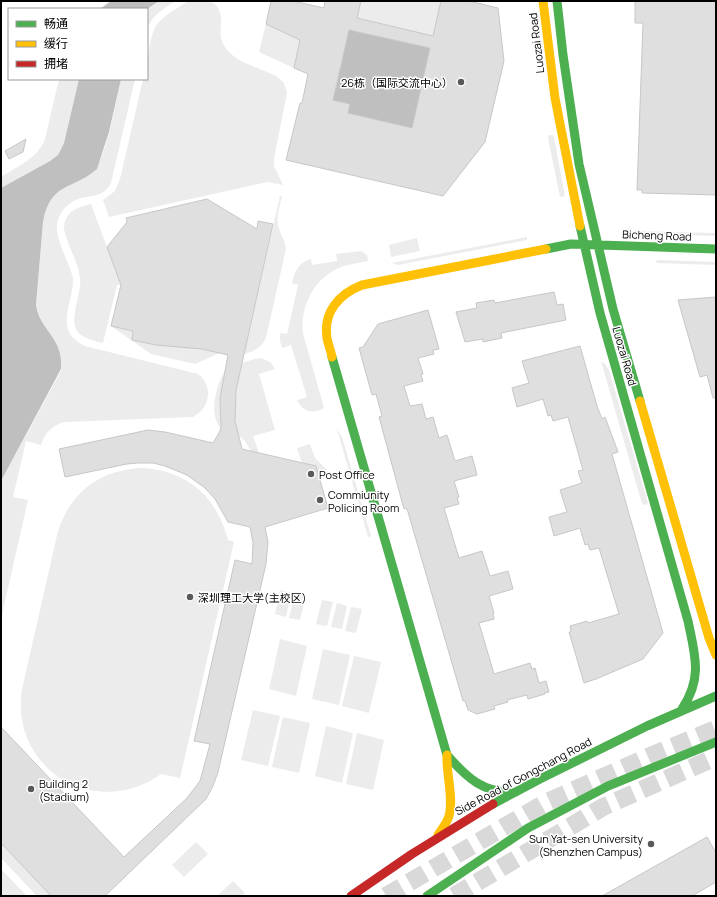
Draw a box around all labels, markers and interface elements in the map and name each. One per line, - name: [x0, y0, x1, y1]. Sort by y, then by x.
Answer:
- legend: [8, 8, 148, 80]
- street label: Luozai Road: [525, 12, 547, 74]
- text: 畅通: [44, 15, 68, 32]
- text: 缓行: [44, 35, 68, 52]
- text: 拥堵: [44, 55, 68, 72]
- place label: 26栋（国际交流中心）: [341, 75, 453, 90]
- marker: 26栋（国际交流中心）: [456, 77, 466, 87]
- street label: Bicheng Road: [622, 226, 692, 244]
- street label: Luozai Road: [609, 325, 641, 387]
- place label: Post Office: [319, 467, 375, 482]
- marker: Post Office: [306, 469, 316, 479]
- place label: Commiunity Policing Room: [328, 487, 399, 515]
- marker: Commiunity Policing Room: [315, 495, 325, 505]
- place label: 深圳理工大学(主校区): [198, 590, 306, 605]
- marker: 深圳理工大学(主校区): [185, 592, 195, 602]
- street label: Side Road of Gongchang Road: [452, 734, 594, 818]
- place label: Building 2 (Stadium): [39, 776, 90, 804]
- marker: Building 2 (Stadium): [26, 784, 36, 794]
- place label: Sun Yat-sen University (Shenzhen Campus): [529, 831, 643, 859]
- marker: Sun Yat-sen University (Shenzhen Campus): [646, 839, 656, 849]

